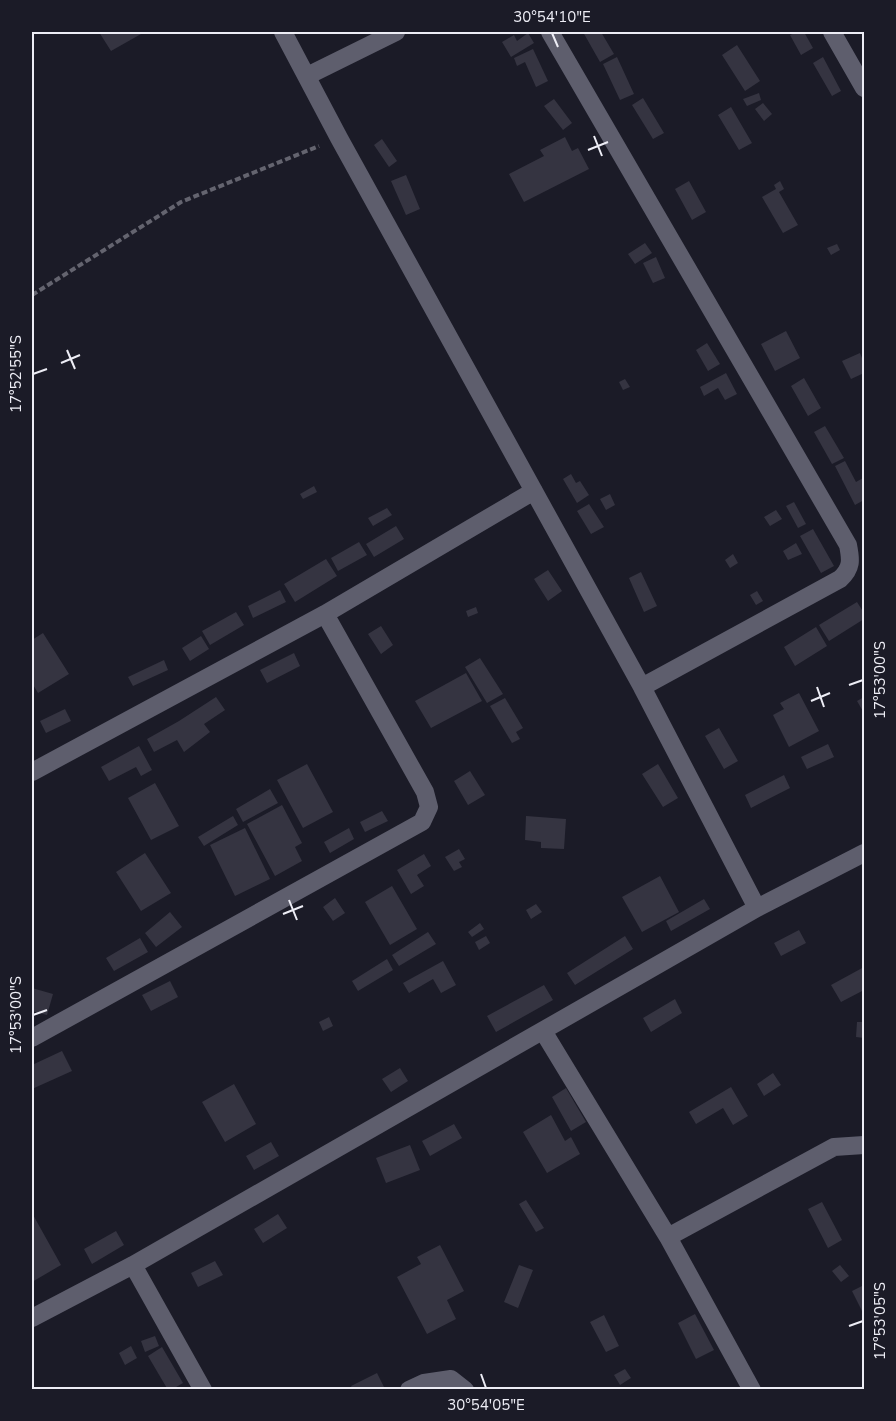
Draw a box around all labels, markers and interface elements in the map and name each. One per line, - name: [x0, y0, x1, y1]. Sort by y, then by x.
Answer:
- text: 30°54'10"E: [513, 7, 591, 27]
- text: 17°52'55"S: [6, 335, 26, 413]
- text: 17°53'00"S: [870, 641, 890, 719]
- text: 17°53'00"S: [6, 976, 26, 1054]
- text: 17°53'05"S: [870, 1282, 890, 1360]
- text: 30°54'05"E: [447, 1395, 525, 1415]

